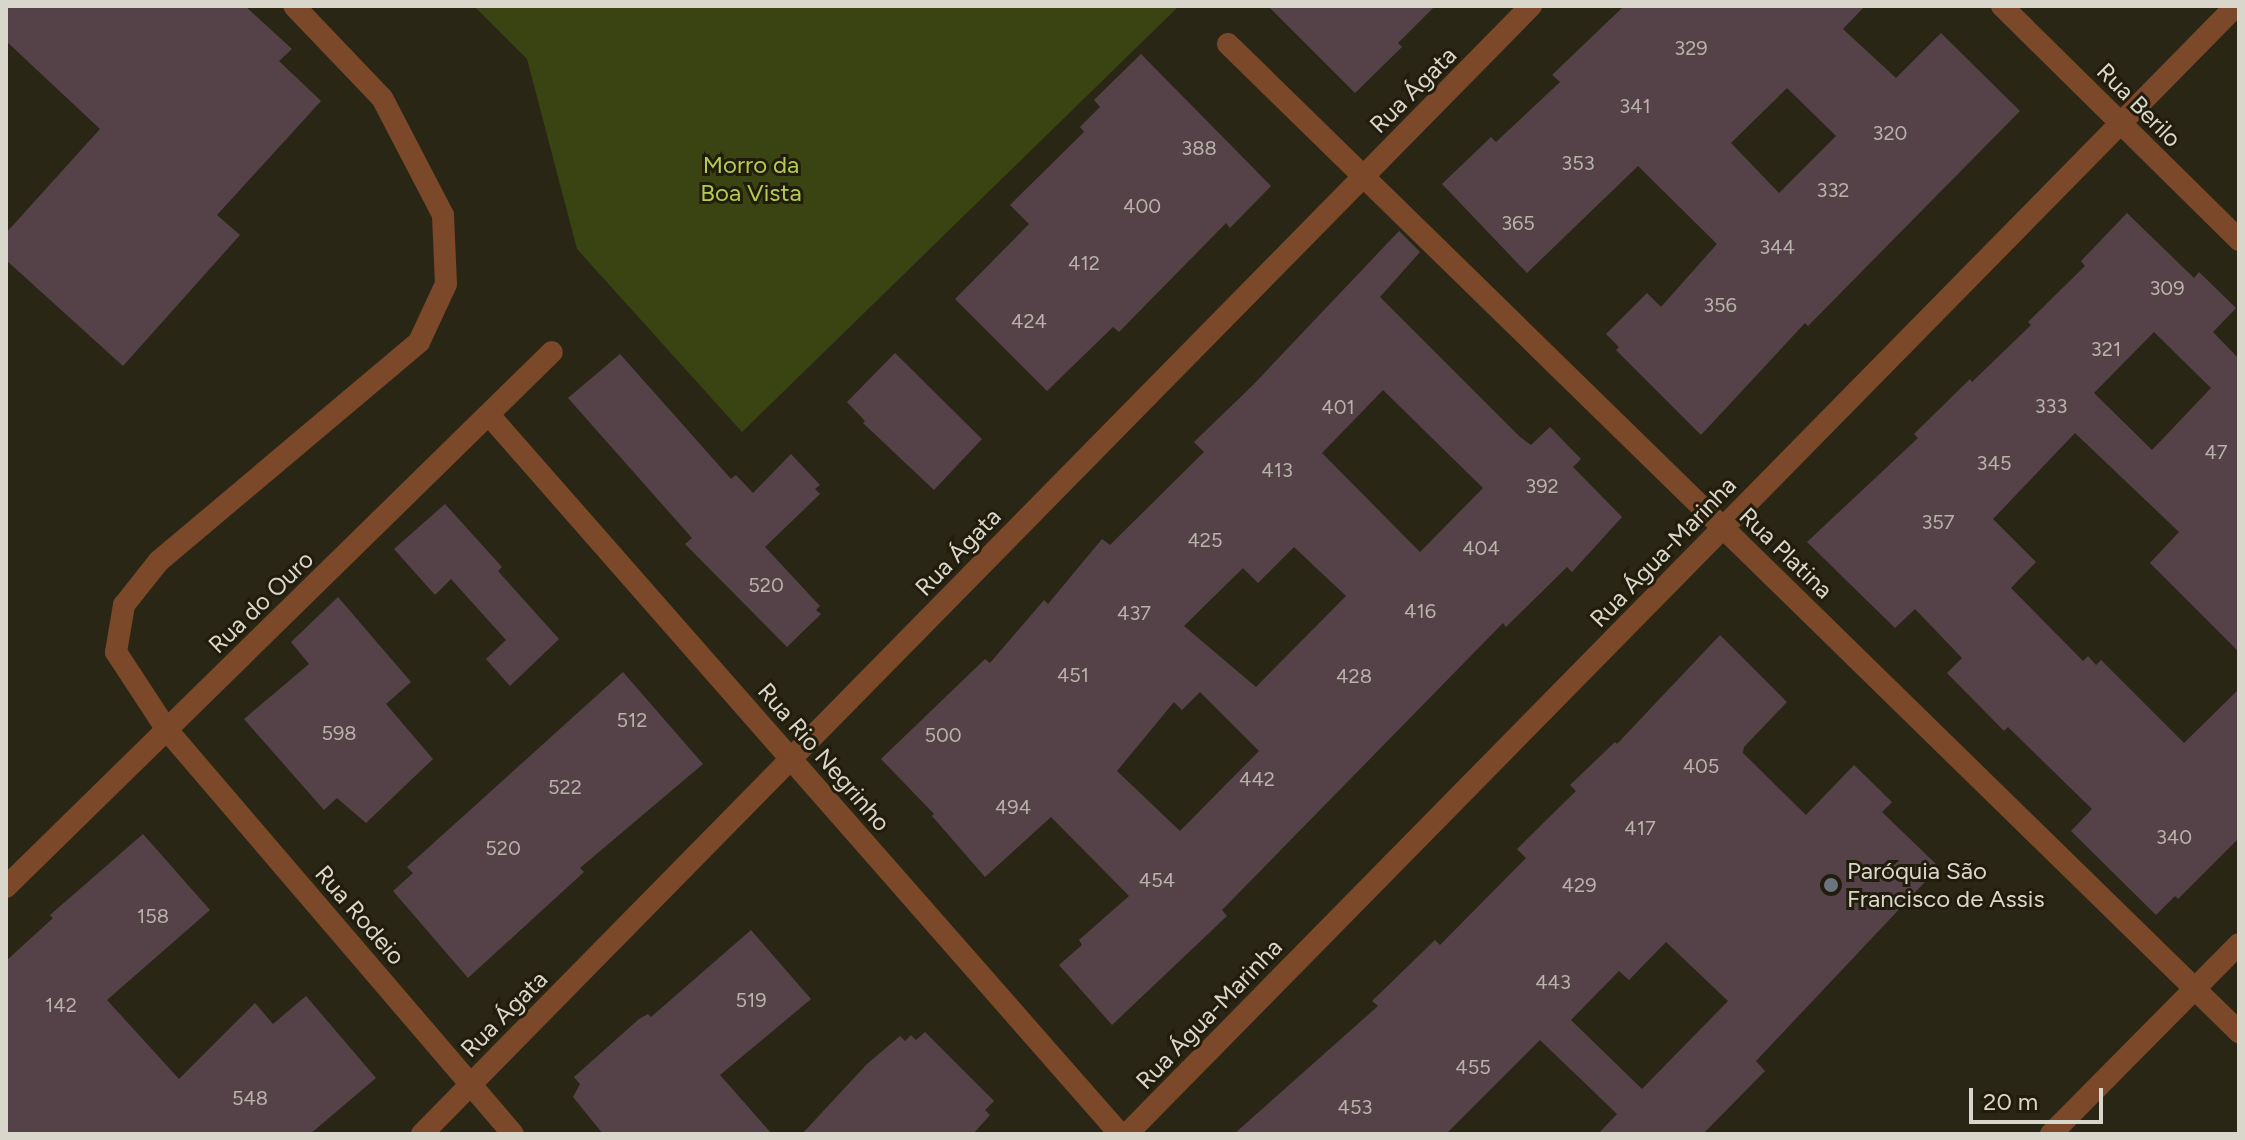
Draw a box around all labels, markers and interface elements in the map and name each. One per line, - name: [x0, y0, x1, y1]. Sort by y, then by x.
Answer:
- house number: 329: [1674, 36, 1708, 60]
- street label: Rua Ágata: [1364, 41, 1462, 139]
- street label: Rua Berilo: [2091, 57, 2187, 153]
- house number: 341: [1619, 94, 1651, 118]
- house number: 320: [1873, 121, 1907, 145]
- house number: 388: [1181, 136, 1217, 160]
- park label: Morro da Boa Vista: [700, 151, 802, 207]
- house number: 353: [1561, 151, 1595, 175]
- house number: 332: [1817, 178, 1849, 202]
- house number: 400: [1123, 194, 1161, 218]
- house number: 365: [1501, 211, 1535, 235]
- house number: 344: [1759, 235, 1795, 259]
- house number: 412: [1068, 251, 1100, 275]
- house number: 309: [2149, 276, 2185, 300]
- house number: 356: [1703, 293, 1737, 317]
- house number: 424: [1011, 309, 1047, 333]
- house number: 321: [2091, 337, 2121, 361]
- house number: 333: [2035, 394, 2067, 418]
- house number: 401: [1321, 395, 1355, 419]
- house number: 47: [2204, 440, 2228, 464]
- house number: 345: [1977, 451, 2011, 475]
- house number: 413: [1261, 458, 1293, 482]
- street label: Rua Água-Marinha: [1584, 471, 1742, 633]
- house number: 392: [1525, 474, 1559, 498]
- street label: Rua Ágata: [909, 502, 1007, 602]
- street label: Rua Platina: [1733, 502, 1839, 604]
- house number: 357: [1921, 510, 1955, 534]
- house number: 425: [1187, 528, 1223, 552]
- house number: 404: [1462, 536, 1500, 560]
- street label: Rua do Ouro: [203, 545, 319, 659]
- house number: 520: [748, 573, 784, 597]
- house number: 416: [1404, 599, 1436, 623]
- house number: 437: [1117, 601, 1151, 625]
- house number: 451: [1057, 663, 1089, 687]
- house number: 428: [1336, 664, 1372, 688]
- street label: Rua Rio Negrinho: [752, 677, 896, 837]
- house number: 512: [617, 708, 647, 732]
- house number: 598: [321, 721, 357, 745]
- house number: 500: [924, 723, 962, 747]
- house number: 405: [1683, 754, 1719, 778]
- house number: 442: [1239, 767, 1275, 791]
- house number: 522: [548, 775, 582, 799]
- house number: 494: [995, 795, 1031, 819]
- house number: 417: [1624, 816, 1656, 840]
- house number: 340: [2156, 825, 2192, 849]
- house number: 520: [485, 836, 521, 860]
- place label: Paróquia São Francisco de Assis: [1847, 857, 2045, 913]
- street label: Rua Rodeio: [309, 859, 411, 971]
- house number: 454: [1139, 868, 1175, 892]
- house number: 429: [1562, 873, 1596, 897]
- marker: Paróquia São Francisco de Assis: [1822, 876, 1840, 894]
- house number: 158: [137, 904, 169, 928]
- street label: Rua Água-Marinha: [1130, 933, 1288, 1095]
- street label: Rua Ágata: [455, 965, 553, 1063]
- house number: 443: [1535, 970, 1571, 994]
- house number: 519: [735, 988, 767, 1012]
- house number: 142: [45, 993, 77, 1017]
- house number: 455: [1455, 1055, 1491, 1079]
- scale bar: [1973, 1072, 2107, 1122]
- house number: 548: [232, 1086, 268, 1110]
- text: 20 m: [1983, 1087, 2038, 1116]
- house number: 453: [1338, 1095, 1372, 1119]

